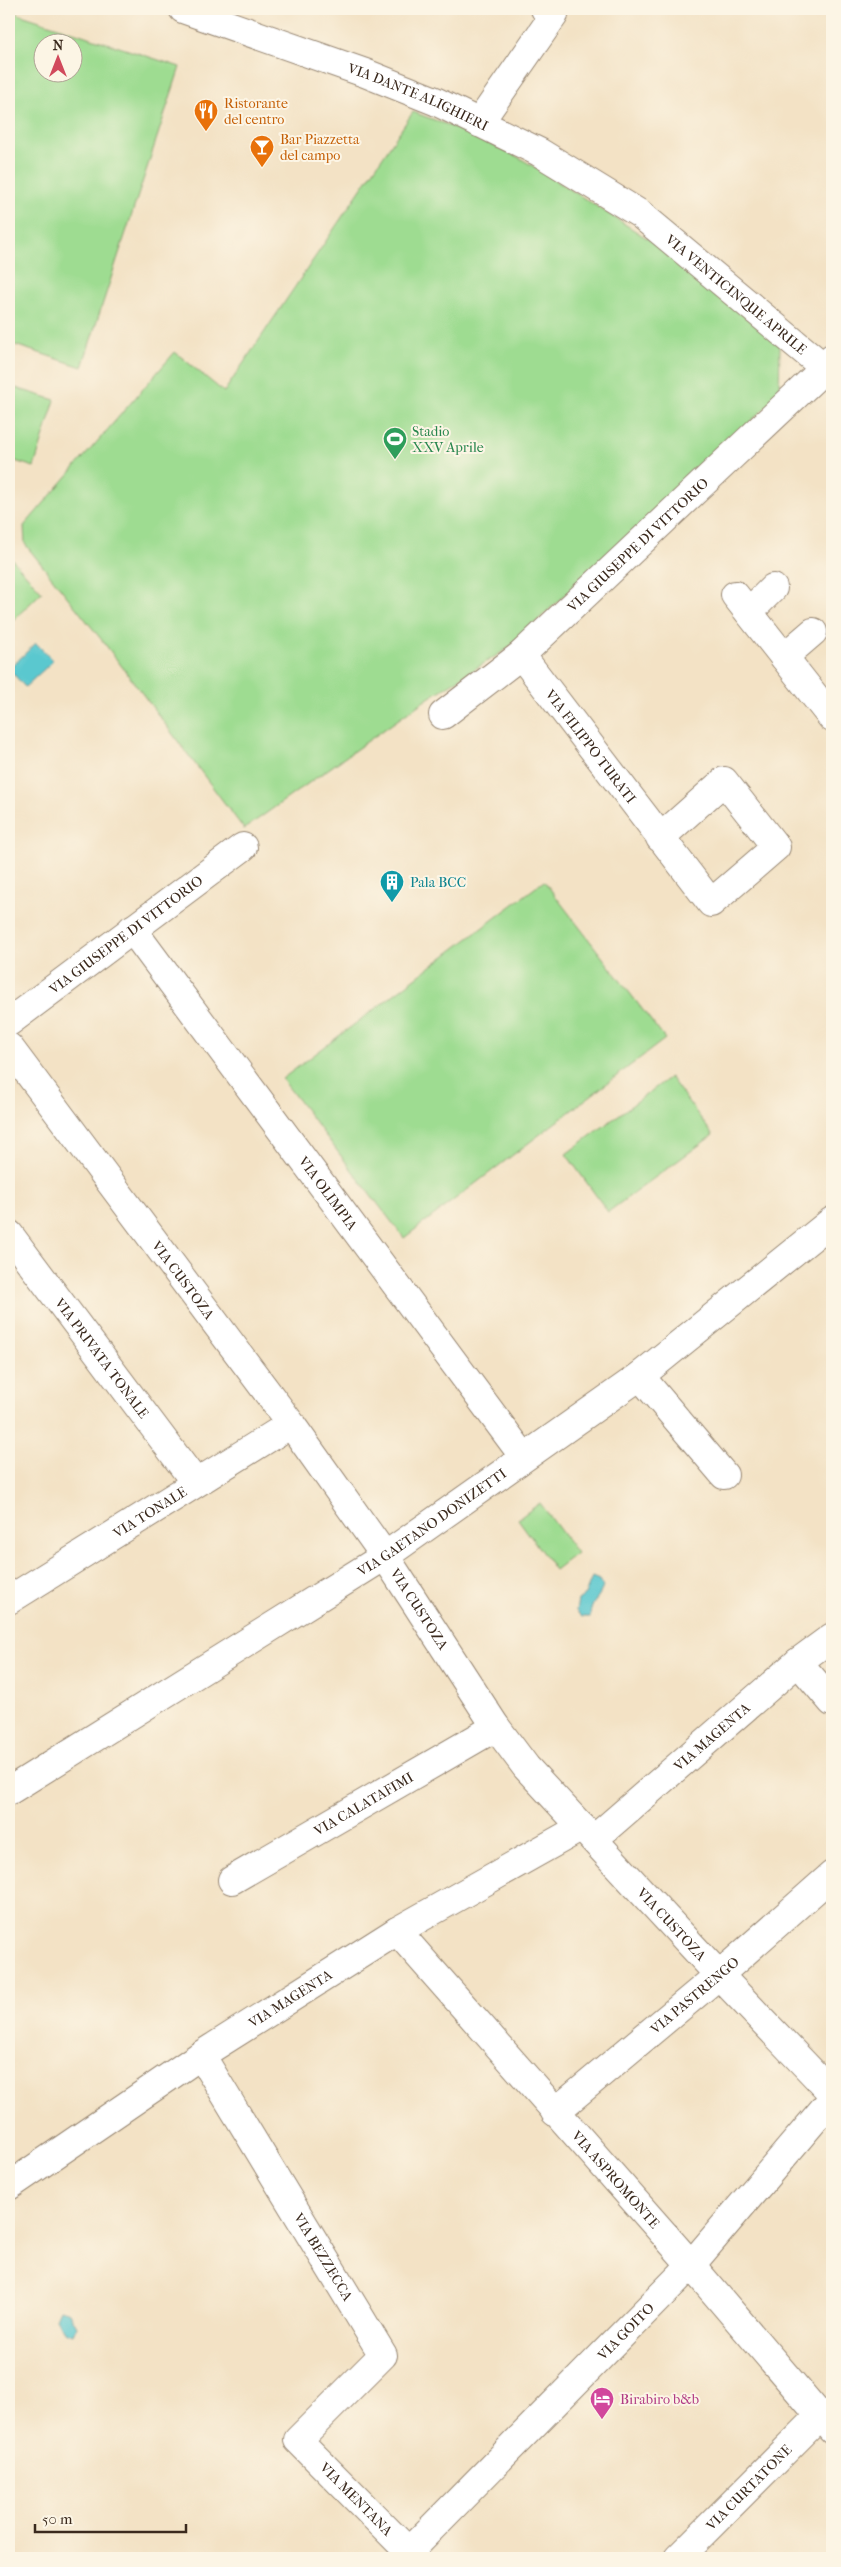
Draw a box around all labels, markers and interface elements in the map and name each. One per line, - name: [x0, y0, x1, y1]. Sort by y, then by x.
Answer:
- north arrow: [32, 32, 82, 82]
- text: N: [53, 37, 64, 54]
- street label: VIA DANTE ALIGHIERI: [345, 59, 492, 135]
- place label: Ristorante del centro: [224, 95, 288, 128]
- restaurant icon: Ristorante del centro: [193, 98, 219, 132]
- place label: Bar Piazzetta del campo: [280, 131, 360, 164]
- bar icon: Bar Piazzetta del campo: [249, 134, 275, 168]
- street label: VIA VENTICINQUE APRILE: [662, 230, 811, 358]
- place label: Stadio XXV Aprile: [412, 423, 484, 456]
- sports icon: Stadio XXV Aprile: [382, 426, 408, 460]
- street label: VIA GIUSEPPE DI VITTORIO: [563, 474, 712, 616]
- street label: VIA FILIPPO TURATI: [541, 685, 640, 807]
- building icon: Pala BCC: [379, 869, 405, 903]
- street label: VIA GIUSEPPE DI VITTORIO: [45, 872, 206, 998]
- place label: Pala BCC: [410, 874, 466, 891]
- street label: VIA OLIMPIA: [295, 1152, 362, 1234]
- street label: VIA CUSTOZA: [148, 1237, 219, 1323]
- street label: VIA PRIVATA TONALE: [51, 1294, 153, 1422]
- street label: VIA GAETANO DONIZETTI: [353, 1464, 510, 1580]
- street label: VIA TONALE: [109, 1483, 190, 1542]
- street label: VIA CUSTOZA: [386, 1564, 452, 1654]
- street label: VIA MAGENTA: [669, 1698, 754, 1775]
- street label: VIA CALATAFIMI: [310, 1768, 417, 1840]
- street label: VIA CUSTOZA: [633, 1883, 710, 1965]
- street label: VIA PASTRENGO: [646, 1953, 742, 2038]
- street label: VIA MAGENTA: [244, 1965, 336, 2032]
- street label: VIA ASPROMONTE: [568, 2126, 664, 2232]
- street label: VIA BEZZECCA: [290, 2209, 357, 2305]
- street label: VIA GOITO: [593, 2299, 658, 2364]
- hotel icon: Birabiro b&b: [589, 2386, 615, 2420]
- place label: Birabiro b&b: [620, 2391, 699, 2408]
- street label: VIA CURTATONE: [702, 2441, 795, 2534]
- street label: VIA MENTANA: [316, 2458, 397, 2540]
- scale bar: [35, 2502, 186, 2534]
- text: 50 m: [42, 2510, 73, 2528]

